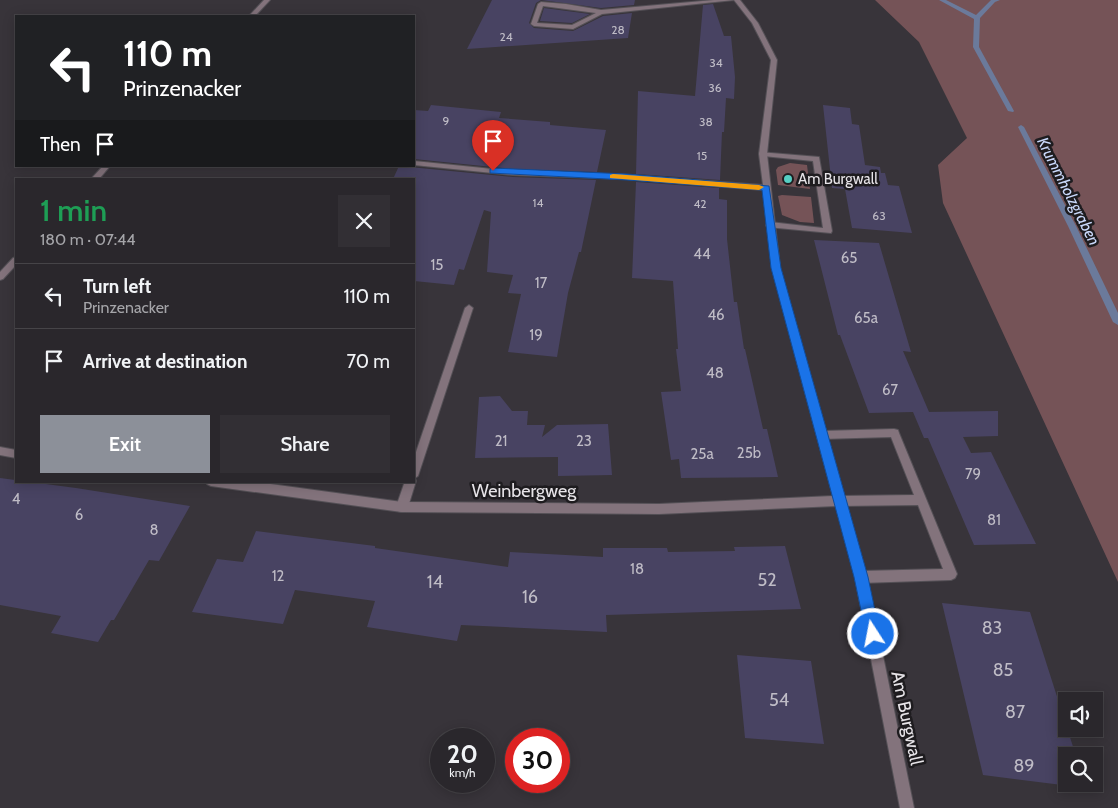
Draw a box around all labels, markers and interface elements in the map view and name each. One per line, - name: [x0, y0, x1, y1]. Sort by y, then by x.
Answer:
- house number: 28: [611, 22, 625, 37]
- house number: 24: [499, 29, 513, 44]
- text: 110 m: [123, 32, 212, 75]
- icon: left: [40, 35, 105, 100]
- house number: 34: [709, 55, 723, 70]
- text: Prinzenacker: [123, 75, 241, 102]
- house number: 36: [708, 80, 722, 95]
- house number: 9: [443, 113, 450, 128]
- house number: 38: [699, 114, 713, 129]
- pin: [472, 120, 514, 171]
- icon: arrive: [479, 127, 507, 155]
- icon: arrive: [91, 130, 119, 158]
- text: Then: [40, 133, 81, 156]
- water label: Krummholzgraben: [1033, 134, 1104, 248]
- house number: 15: [697, 148, 707, 163]
- place label: Am Burgwall: [798, 170, 878, 188]
- marker: Am Burgwall: [782, 173, 794, 185]
- text: 1 min: [40, 192, 107, 229]
- button: close: [338, 195, 390, 247]
- house number: 14: [533, 195, 543, 210]
- house number: 42: [693, 196, 707, 211]
- house number: 63: [872, 208, 886, 223]
- text: 180 m · 07:44: [40, 230, 136, 249]
- house number: 44: [693, 245, 711, 263]
- house number: 65: [841, 249, 857, 267]
- house number: 15: [430, 256, 444, 274]
- house number: 17: [535, 274, 548, 292]
- text: Turn left: [83, 275, 151, 298]
- icon: left: [40, 282, 68, 310]
- text: 110 m: [343, 285, 390, 308]
- text: Prinzenacker: [83, 298, 169, 317]
- house number: 46: [707, 306, 725, 324]
- house number: 65a: [854, 309, 879, 327]
- house number: 19: [529, 326, 543, 344]
- icon: arrive: [40, 347, 68, 375]
- text: Arrive at destination: [83, 350, 247, 373]
- text: 70 m: [346, 350, 390, 373]
- house number: 48: [706, 364, 724, 382]
- house number: 67: [882, 381, 898, 399]
- button: Exit: [40, 415, 210, 473]
- button: Share: [220, 415, 390, 473]
- house number: 21: [495, 432, 507, 450]
- house number: 23: [576, 432, 592, 450]
- house number: 25b: [737, 444, 761, 462]
- house number: 25a: [690, 445, 714, 463]
- house number: 79: [965, 465, 981, 483]
- street label: Weinbergweg: [472, 480, 577, 502]
- house number: 4: [12, 490, 21, 508]
- house number: 6: [75, 506, 83, 524]
- house number: 81: [987, 511, 1001, 529]
- house number: 8: [149, 521, 159, 539]
- house number: 18: [630, 560, 644, 578]
- house number: 12: [272, 567, 285, 585]
- house number: 52: [757, 569, 777, 591]
- house number: 14: [427, 571, 443, 593]
- house number: 16: [522, 586, 538, 608]
- position arrow: [846, 607, 898, 659]
- house number: 83: [982, 617, 1002, 639]
- house number: 85: [993, 659, 1013, 681]
- street label: Am Burgwall: [886, 669, 928, 768]
- house number: 54: [769, 689, 789, 711]
- map controls: [1058, 692, 1103, 792]
- button: sound: [1058, 692, 1103, 737]
- house number: 87: [1005, 701, 1025, 723]
- speed limit sign: 30: [505, 728, 570, 793]
- text: 20: [447, 739, 478, 769]
- button: search: [1058, 747, 1103, 792]
- house number: 89: [1013, 755, 1035, 777]
- text: km/h: [449, 765, 476, 780]

